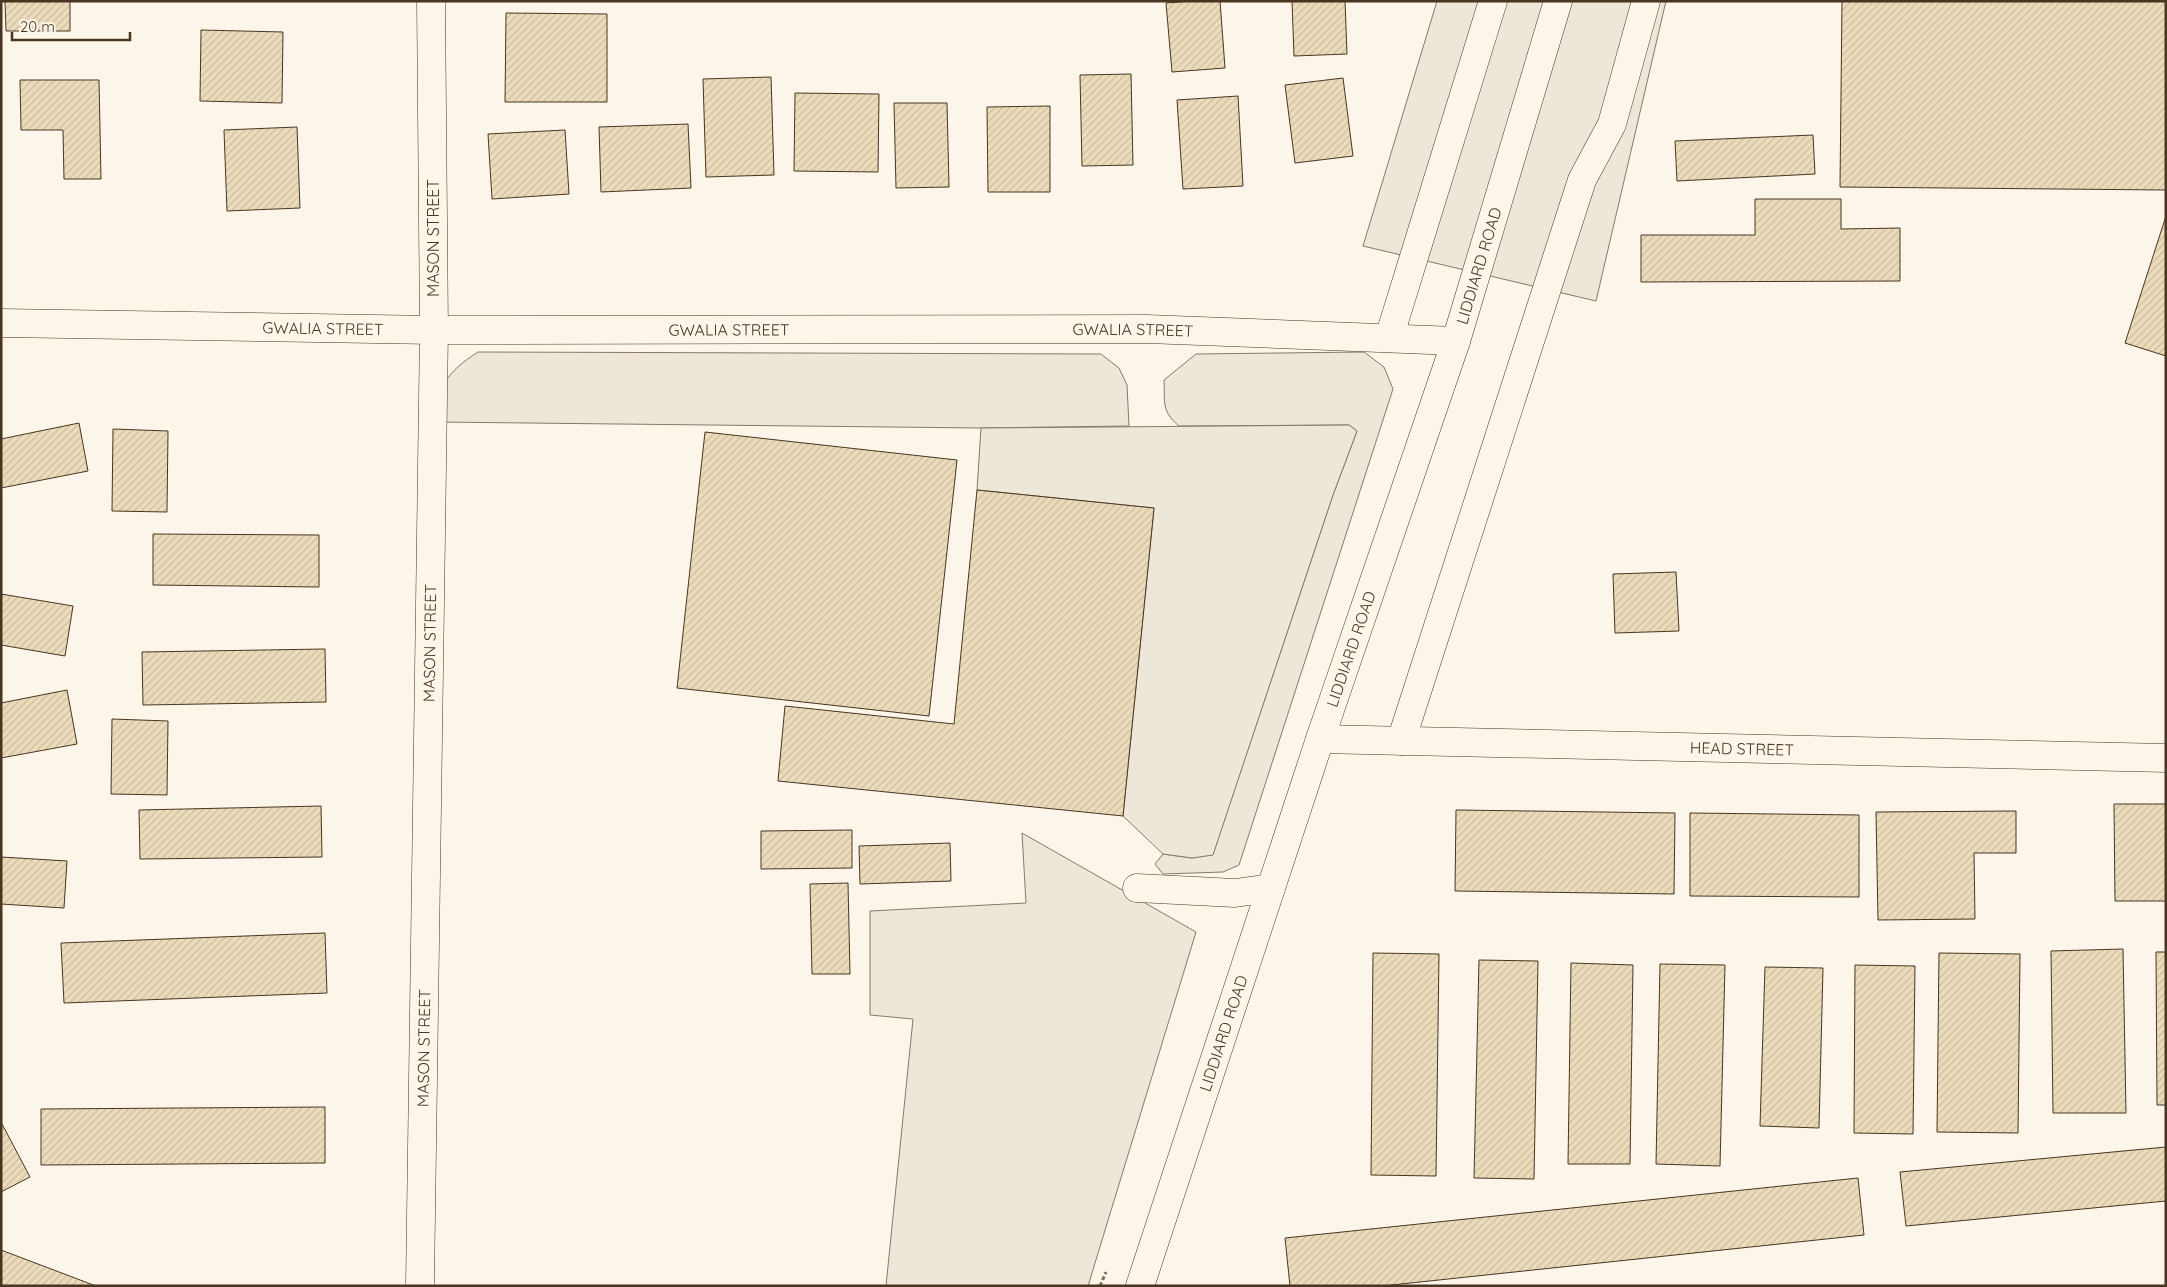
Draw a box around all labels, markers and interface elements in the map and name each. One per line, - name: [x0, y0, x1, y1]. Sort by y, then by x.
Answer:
- scale bar: [12, 10, 130, 42]
- text: 20 m: [20, 17, 55, 36]
- street label: MASON STREET: [423, 179, 443, 297]
- street label: LIDDIARD ROAD: [1452, 205, 1506, 327]
- street label: GWALIA STREET: [262, 317, 384, 339]
- street label: GWALIA STREET: [1072, 319, 1194, 341]
- street label: GWALIA STREET: [668, 320, 790, 340]
- street label: MASON STREET: [419, 584, 440, 702]
- street label: LIDDIARD ROAD: [1322, 588, 1380, 710]
- street label: HEAD STREET: [1690, 737, 1795, 760]
- street label: LIDDIARD ROAD: [1195, 973, 1252, 1094]
- street label: MASON STREET: [413, 988, 434, 1107]

